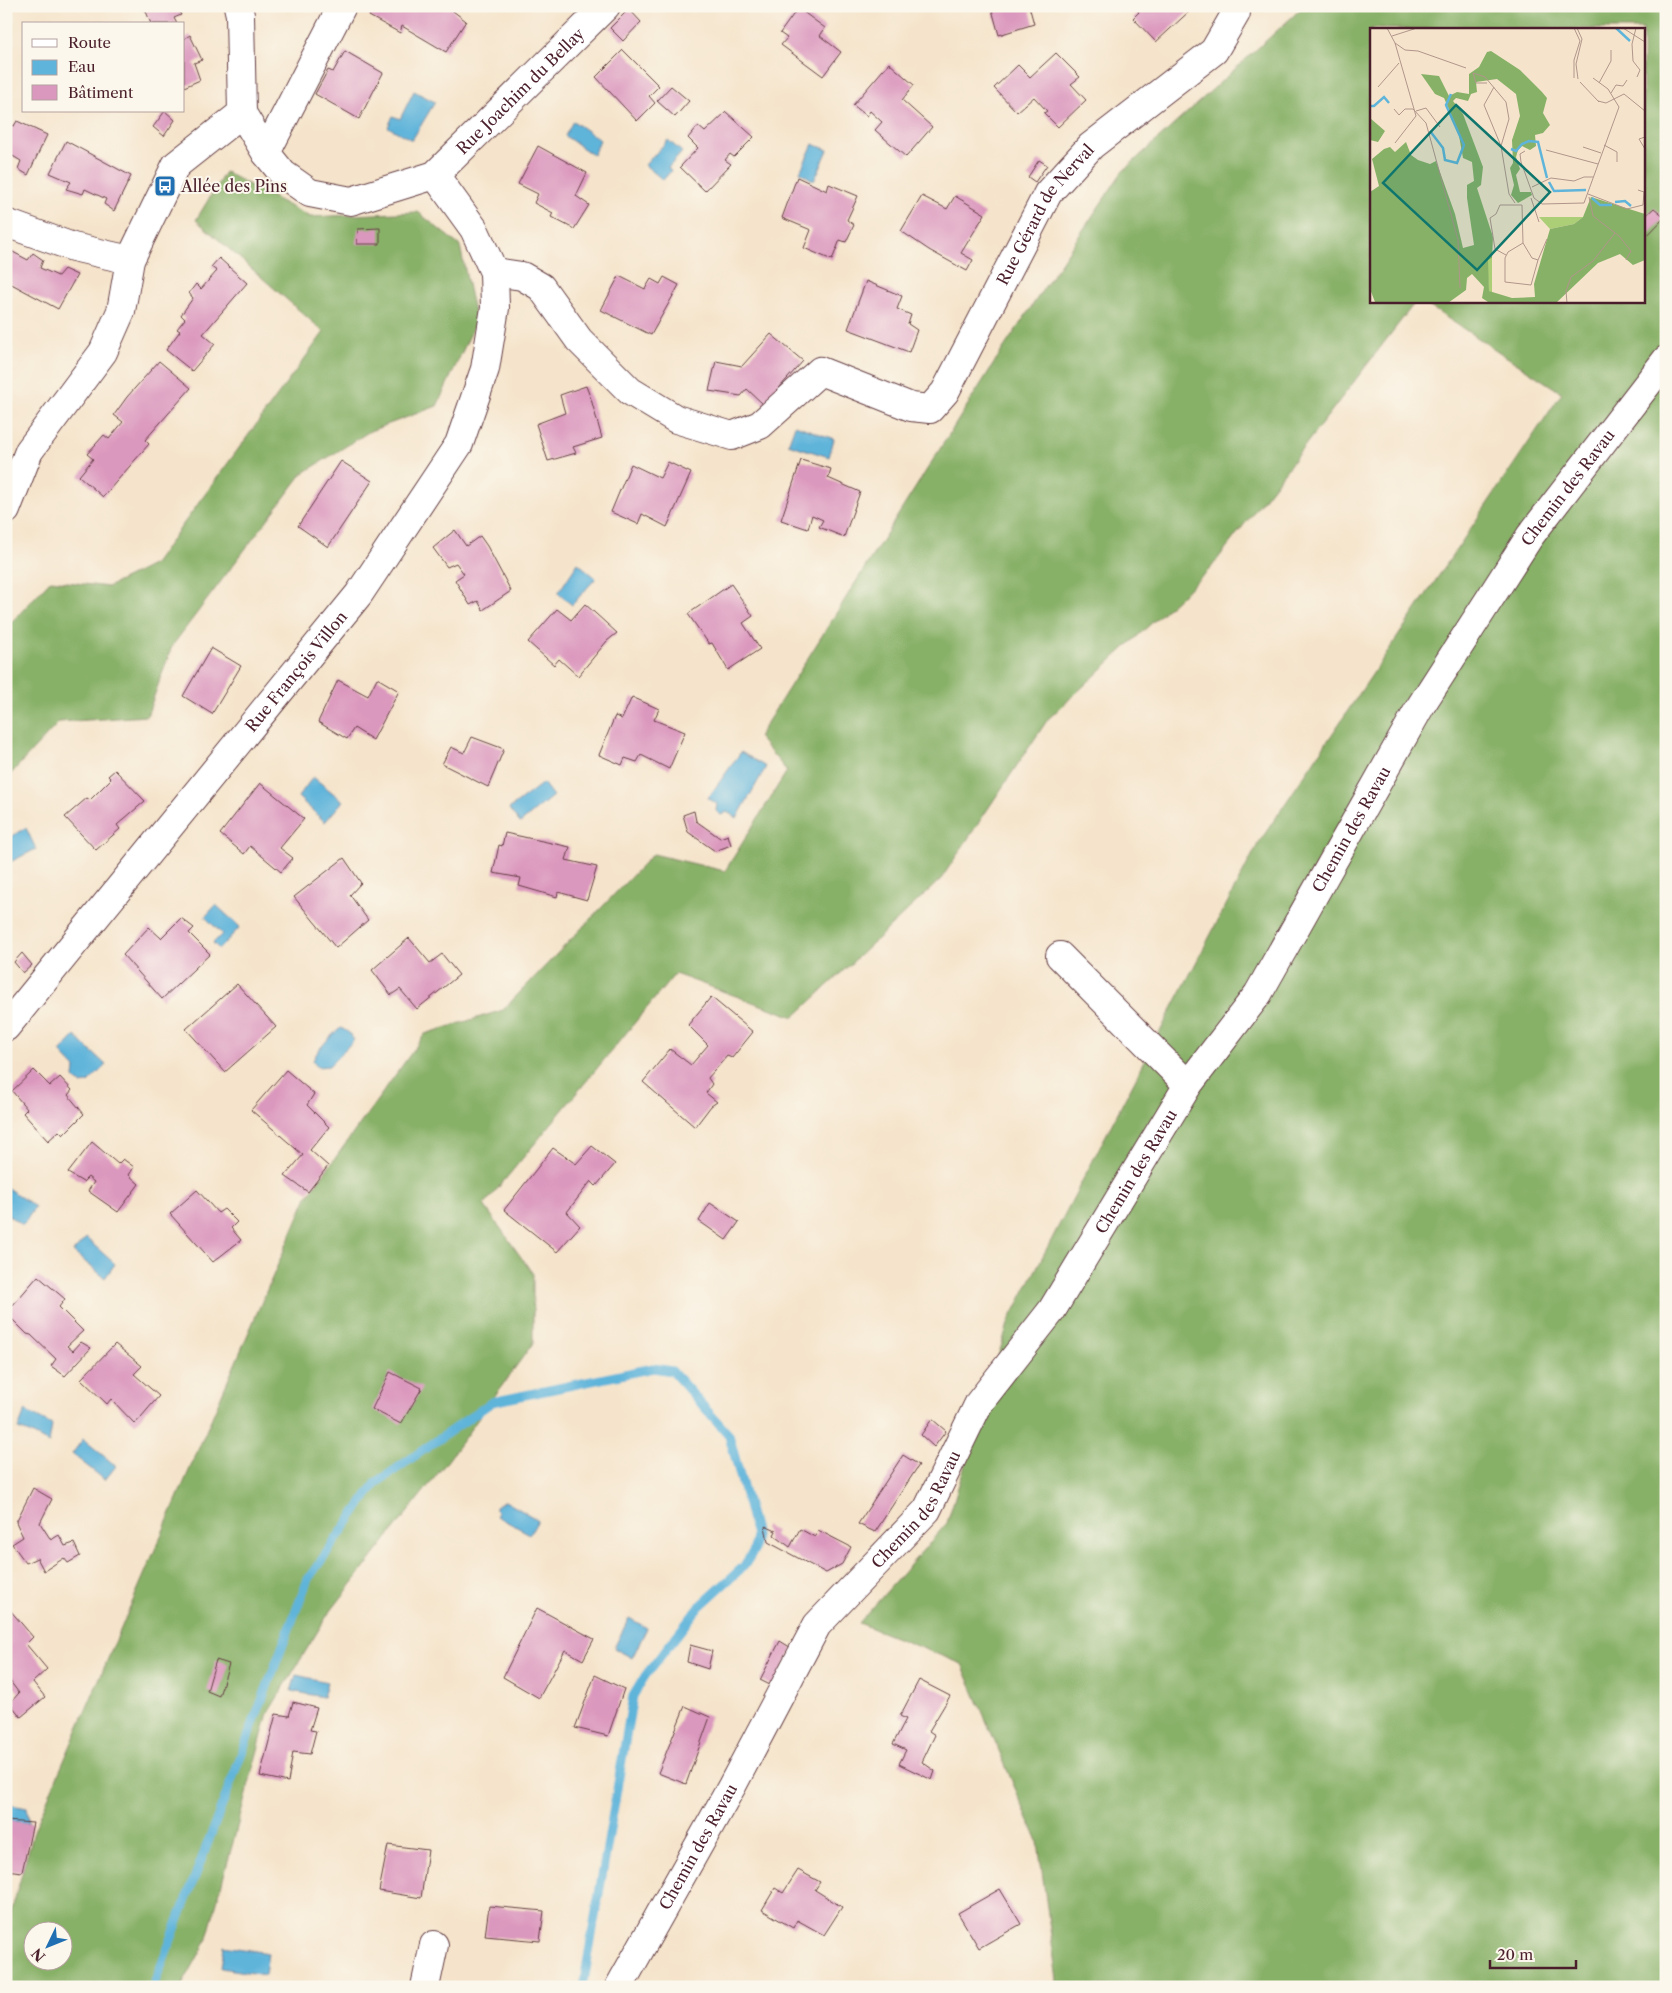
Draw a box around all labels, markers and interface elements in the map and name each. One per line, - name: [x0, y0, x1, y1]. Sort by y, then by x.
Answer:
- legend: [22, 22, 185, 112]
- street label: Rue Joachim du Bellay: [452, 23, 589, 158]
- inset map: [1370, 28, 1644, 302]
- text: Route: [68, 33, 111, 52]
- text: Eau: [68, 57, 96, 76]
- text: Bâtiment: [68, 83, 134, 102]
- street label: Rue Gérard de Nerval: [992, 139, 1098, 288]
- bus stop icon: Allée des Pins: [153, 174, 177, 198]
- place label: Allée des Pins: [180, 176, 287, 196]
- street label: Chemin des Ravau: [1517, 425, 1619, 549]
- street label: Rue François Villon: [241, 607, 351, 736]
- street label: Chemin des Ravau: [1308, 762, 1395, 896]
- street label: Chemin des Ravau: [1091, 1105, 1181, 1237]
- street label: Chemin des Ravau: [867, 1447, 964, 1572]
- street label: Chemin des Ravau: [654, 1780, 741, 1913]
- north arrow: [22, 1920, 72, 1970]
- scale bar: [1490, 1938, 1576, 1970]
- text: N: [28, 1944, 49, 1965]
- text: 20 m: [1497, 1945, 1533, 1964]

